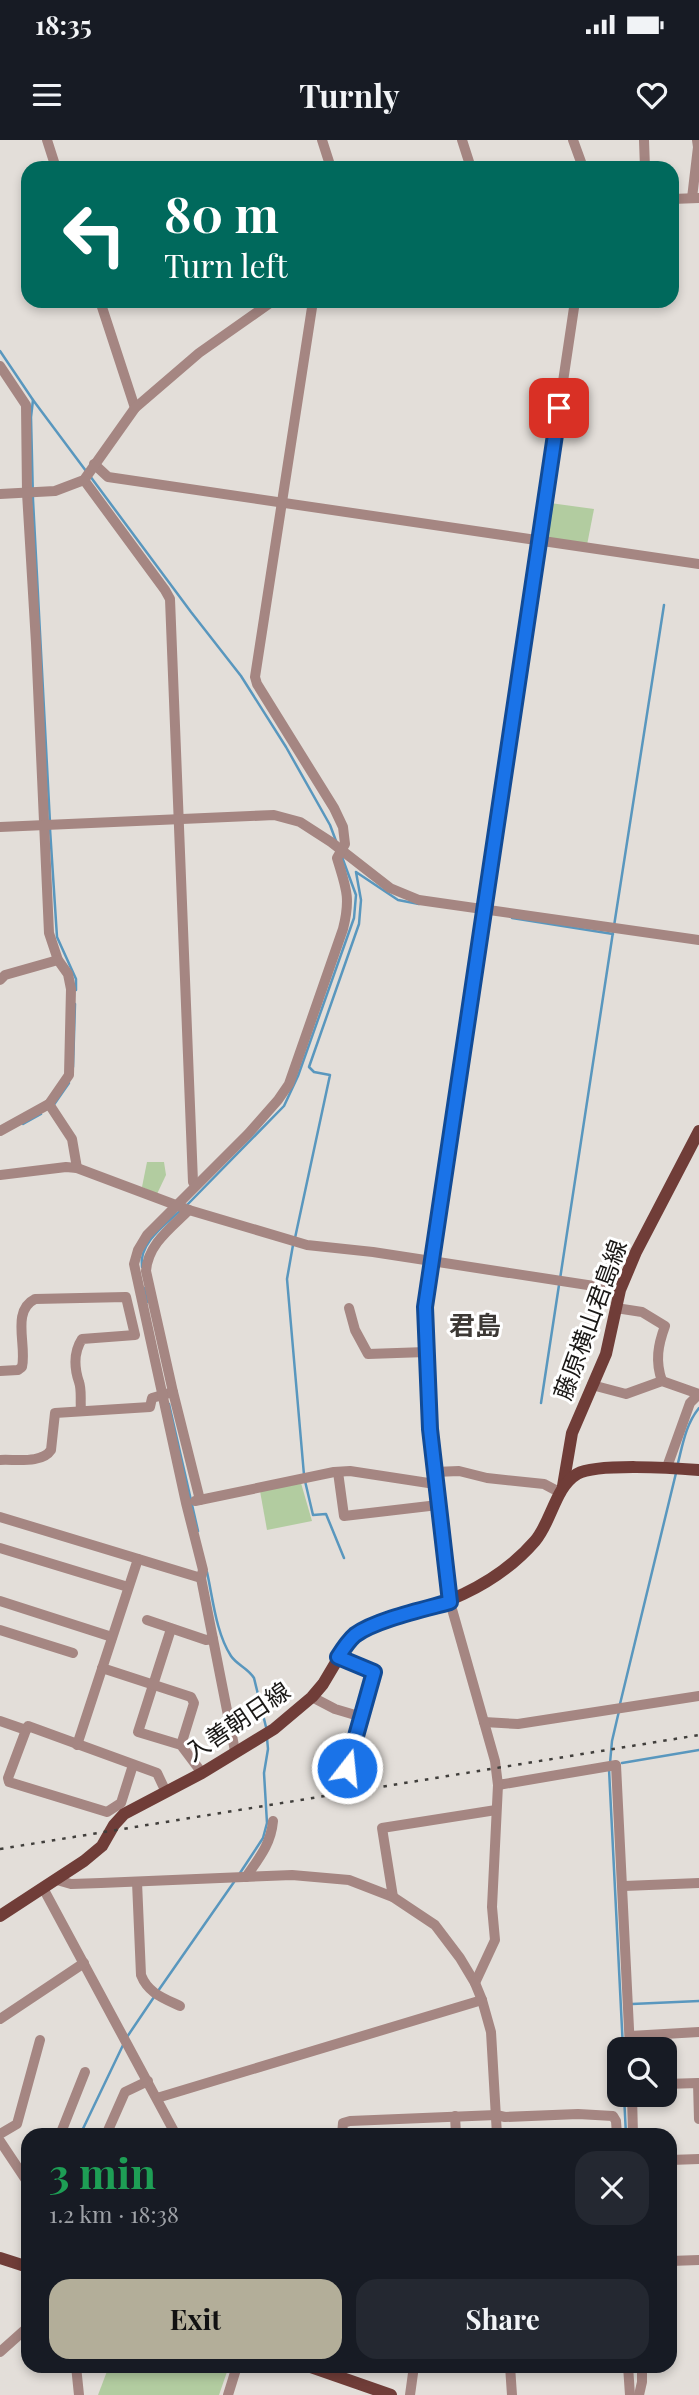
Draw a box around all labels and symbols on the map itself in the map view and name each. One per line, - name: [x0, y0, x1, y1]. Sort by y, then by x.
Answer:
- pin: [529, 378, 589, 438]
- street label: 藤原横山君島線: [545, 1235, 633, 1404]
- district label: 君島: [449, 1307, 501, 1342]
- street label: 入善朝日線: [178, 1674, 296, 1767]
- position arrow: [310, 1731, 384, 1805]

